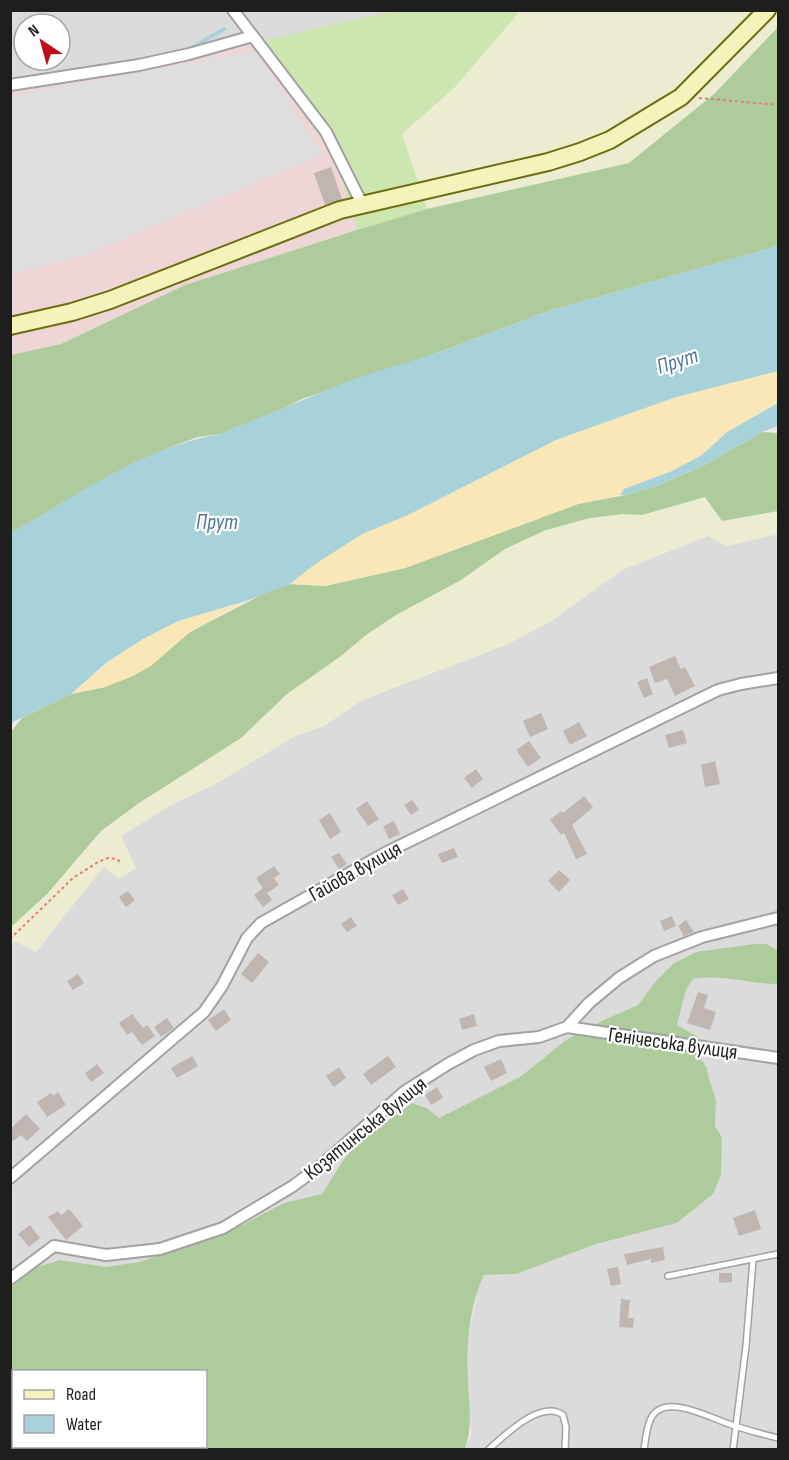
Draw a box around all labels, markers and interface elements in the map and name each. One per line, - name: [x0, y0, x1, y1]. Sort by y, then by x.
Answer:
- north arrow: [12, 12, 72, 72]
- text: N: [25, 21, 43, 41]
- water label: Прут: [653, 342, 702, 381]
- water label: Прут: [196, 509, 238, 536]
- street label: Гайова вулиця: [305, 836, 406, 907]
- street label: Генічеська вулиця: [607, 1022, 739, 1065]
- street label: Козятинська вулиця: [299, 1071, 432, 1186]
- legend: [12, 1370, 207, 1448]
- text: Road: [66, 1384, 96, 1405]
- text: Water: [66, 1414, 102, 1435]

